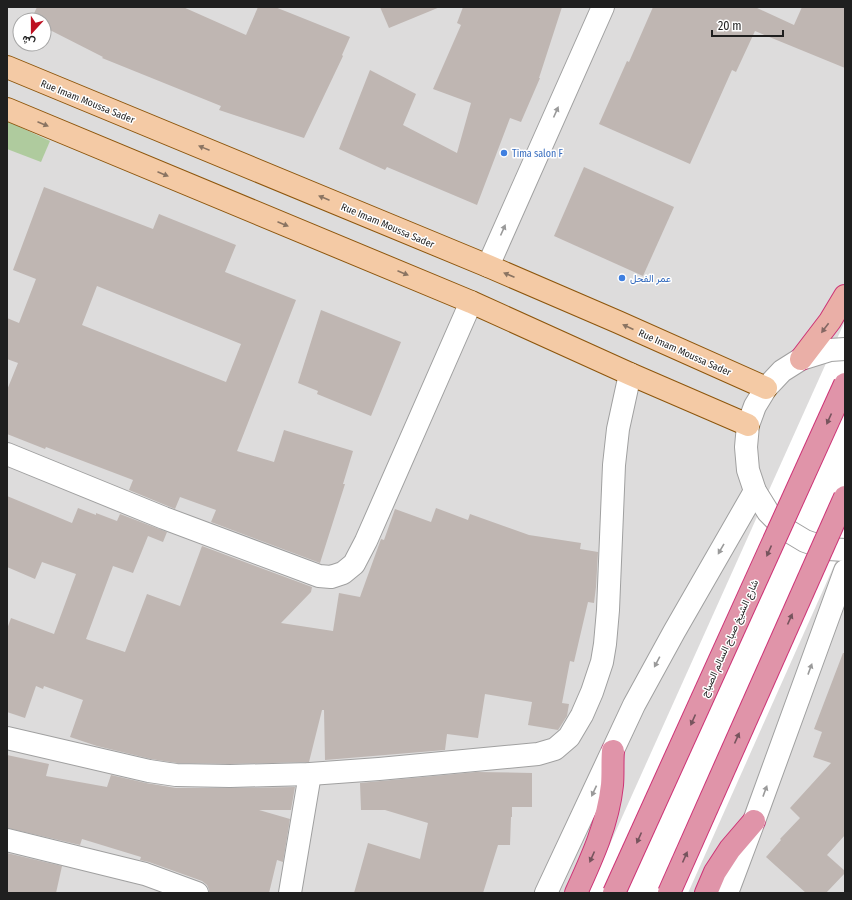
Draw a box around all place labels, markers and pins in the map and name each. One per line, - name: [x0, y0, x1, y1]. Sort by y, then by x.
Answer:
- marker: Tima salon F: [499, 148, 509, 158]
- place label: Tima salon F: [512, 148, 564, 160]
- marker: عمر الفحل: [617, 273, 627, 283]
- place label: عمر الفحل: [630, 273, 671, 285]

